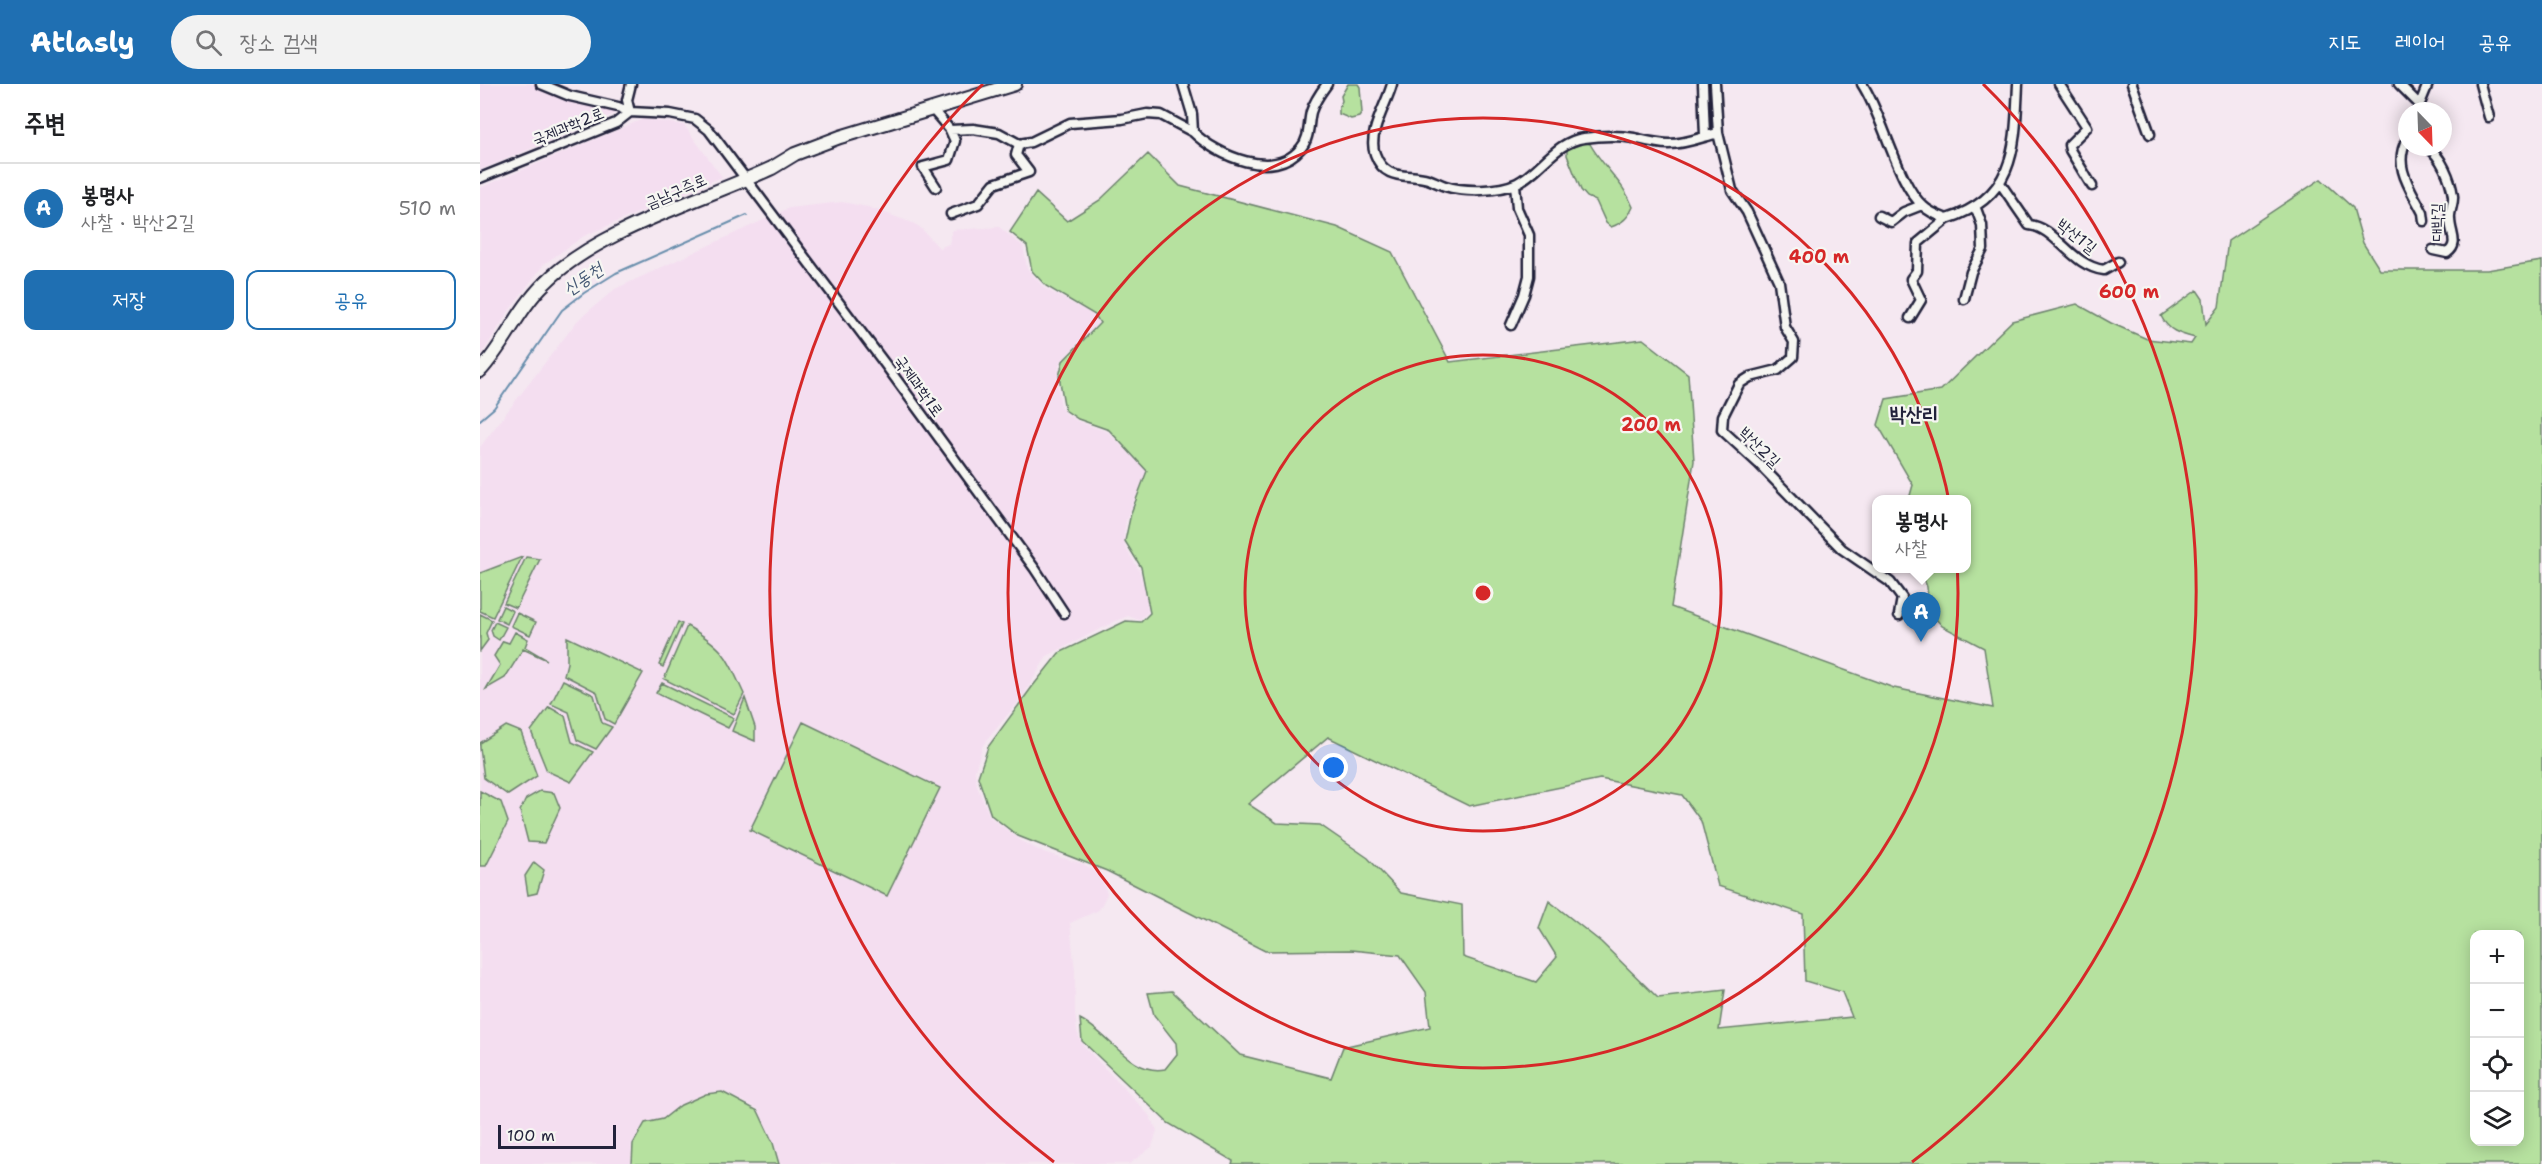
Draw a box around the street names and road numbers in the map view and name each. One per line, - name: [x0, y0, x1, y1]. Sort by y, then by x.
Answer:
- street label: 국제과학2로: [529, 102, 607, 150]
- street label: 금남구즉로: [642, 169, 710, 213]
- street label: 대박길: [2426, 202, 2448, 241]
- street label: 박산1길: [2053, 214, 2101, 258]
- street label: 국제과학1로: [890, 351, 948, 421]
- street label: 박산2길: [1735, 422, 1785, 472]

